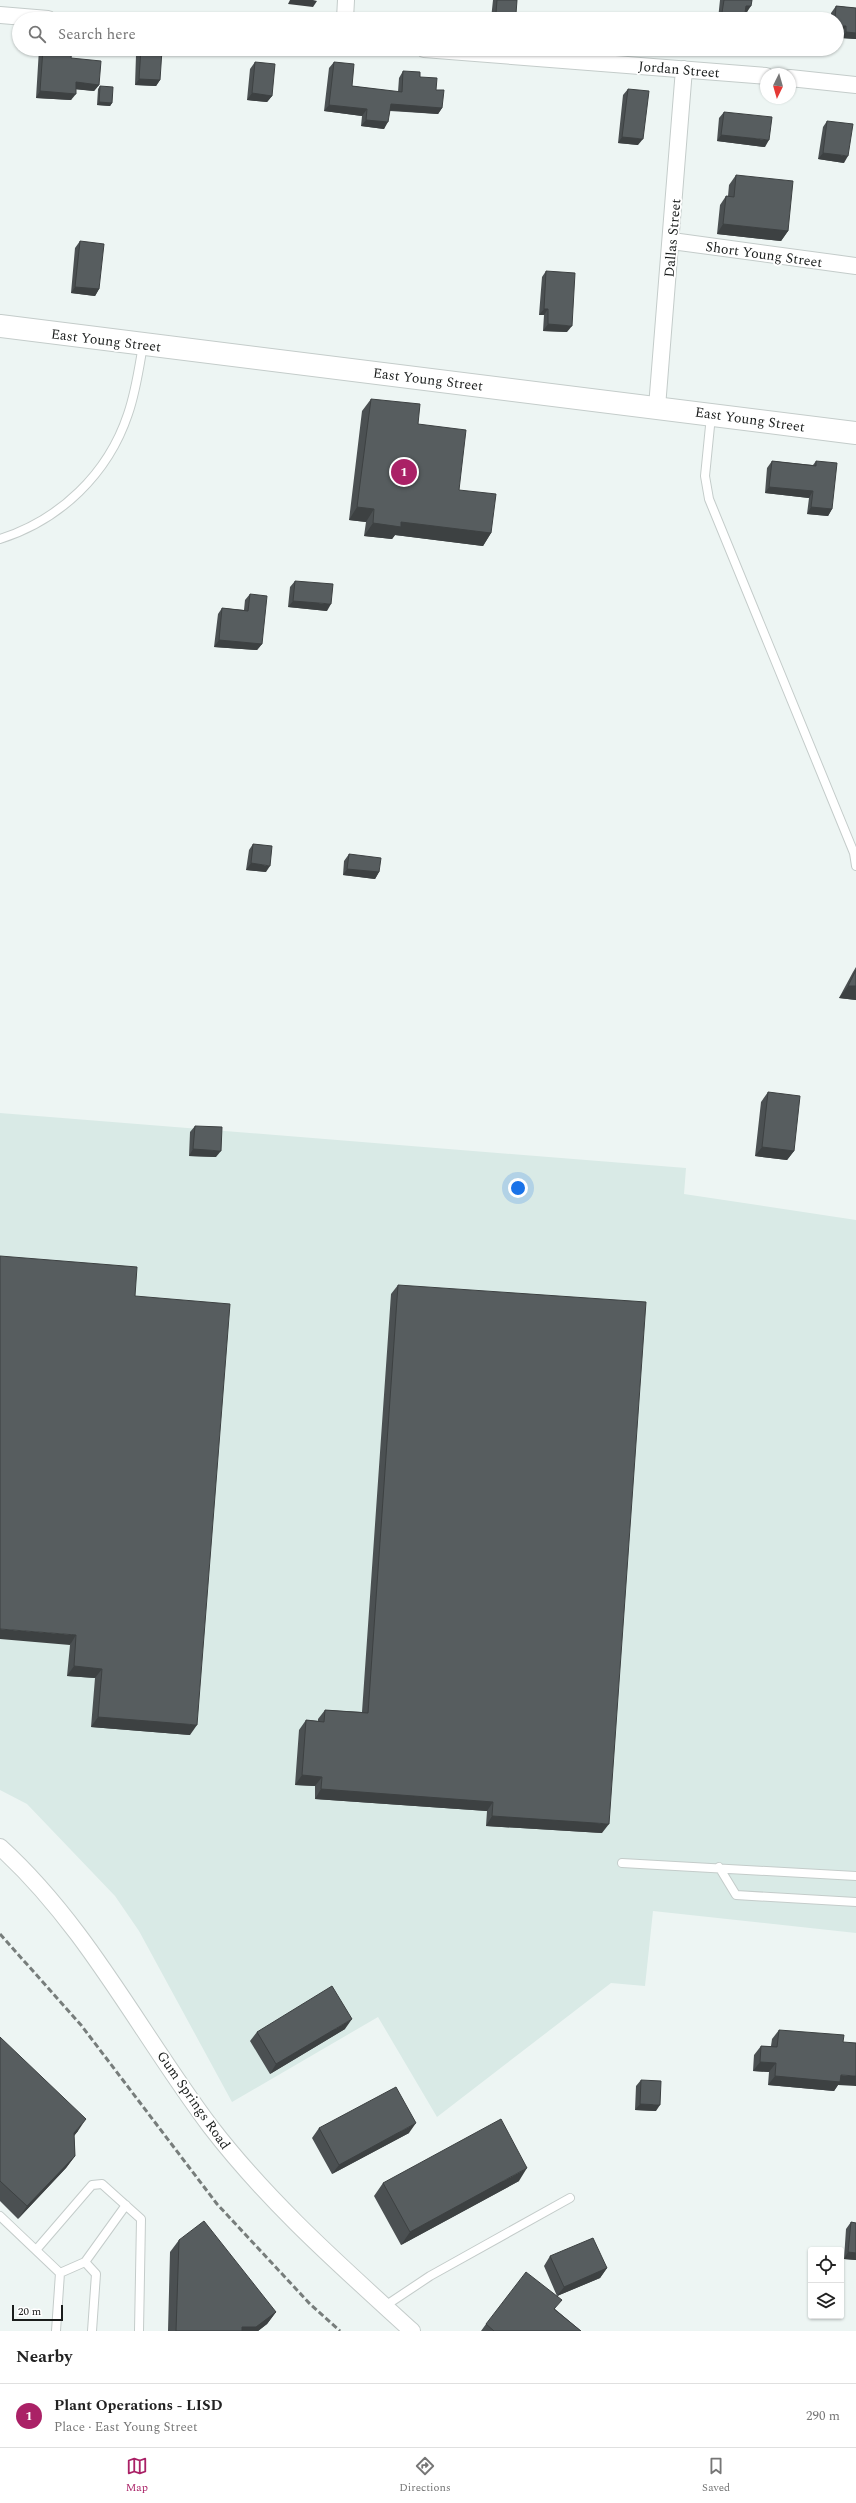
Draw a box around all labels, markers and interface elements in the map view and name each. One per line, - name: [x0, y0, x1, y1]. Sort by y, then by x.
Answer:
- search box: [12, 12, 844, 56]
- icon: search: [26, 23, 48, 45]
- text: Search here: [58, 23, 136, 46]
- street label: Jordan Street: [638, 55, 720, 84]
- north arrow: [760, 68, 796, 104]
- street label: Dallas Street: [659, 198, 686, 278]
- street label: Short Young Street: [704, 236, 824, 273]
- street label: East Young Street: [50, 323, 162, 358]
- street label: East Young Street: [372, 362, 484, 397]
- street label: East Young Street: [694, 401, 806, 438]
- pin: 1: [391, 457, 417, 487]
- your location: [508, 1178, 528, 1198]
- street label: Gum Springs Road: [152, 2047, 236, 2154]
- map controls: [808, 2247, 844, 2319]
- button: locate: [808, 2247, 844, 2283]
- button: layers: [808, 2283, 844, 2319]
- scale bar: [12, 2303, 63, 2322]
- text: 20 m: [18, 2303, 41, 2320]
- text: Nearby: [16, 2344, 72, 2370]
- text: Plant Operations - LISD: [54, 2394, 223, 2417]
- text: 1: [25, 2406, 33, 2426]
- text: 290 m: [806, 2406, 840, 2426]
- text: Place · East Young Street: [54, 2417, 198, 2437]
- tab: Map: [126, 2455, 148, 2496]
- tab: Directions: [399, 2455, 451, 2496]
- tab: Saved: [702, 2455, 730, 2496]

